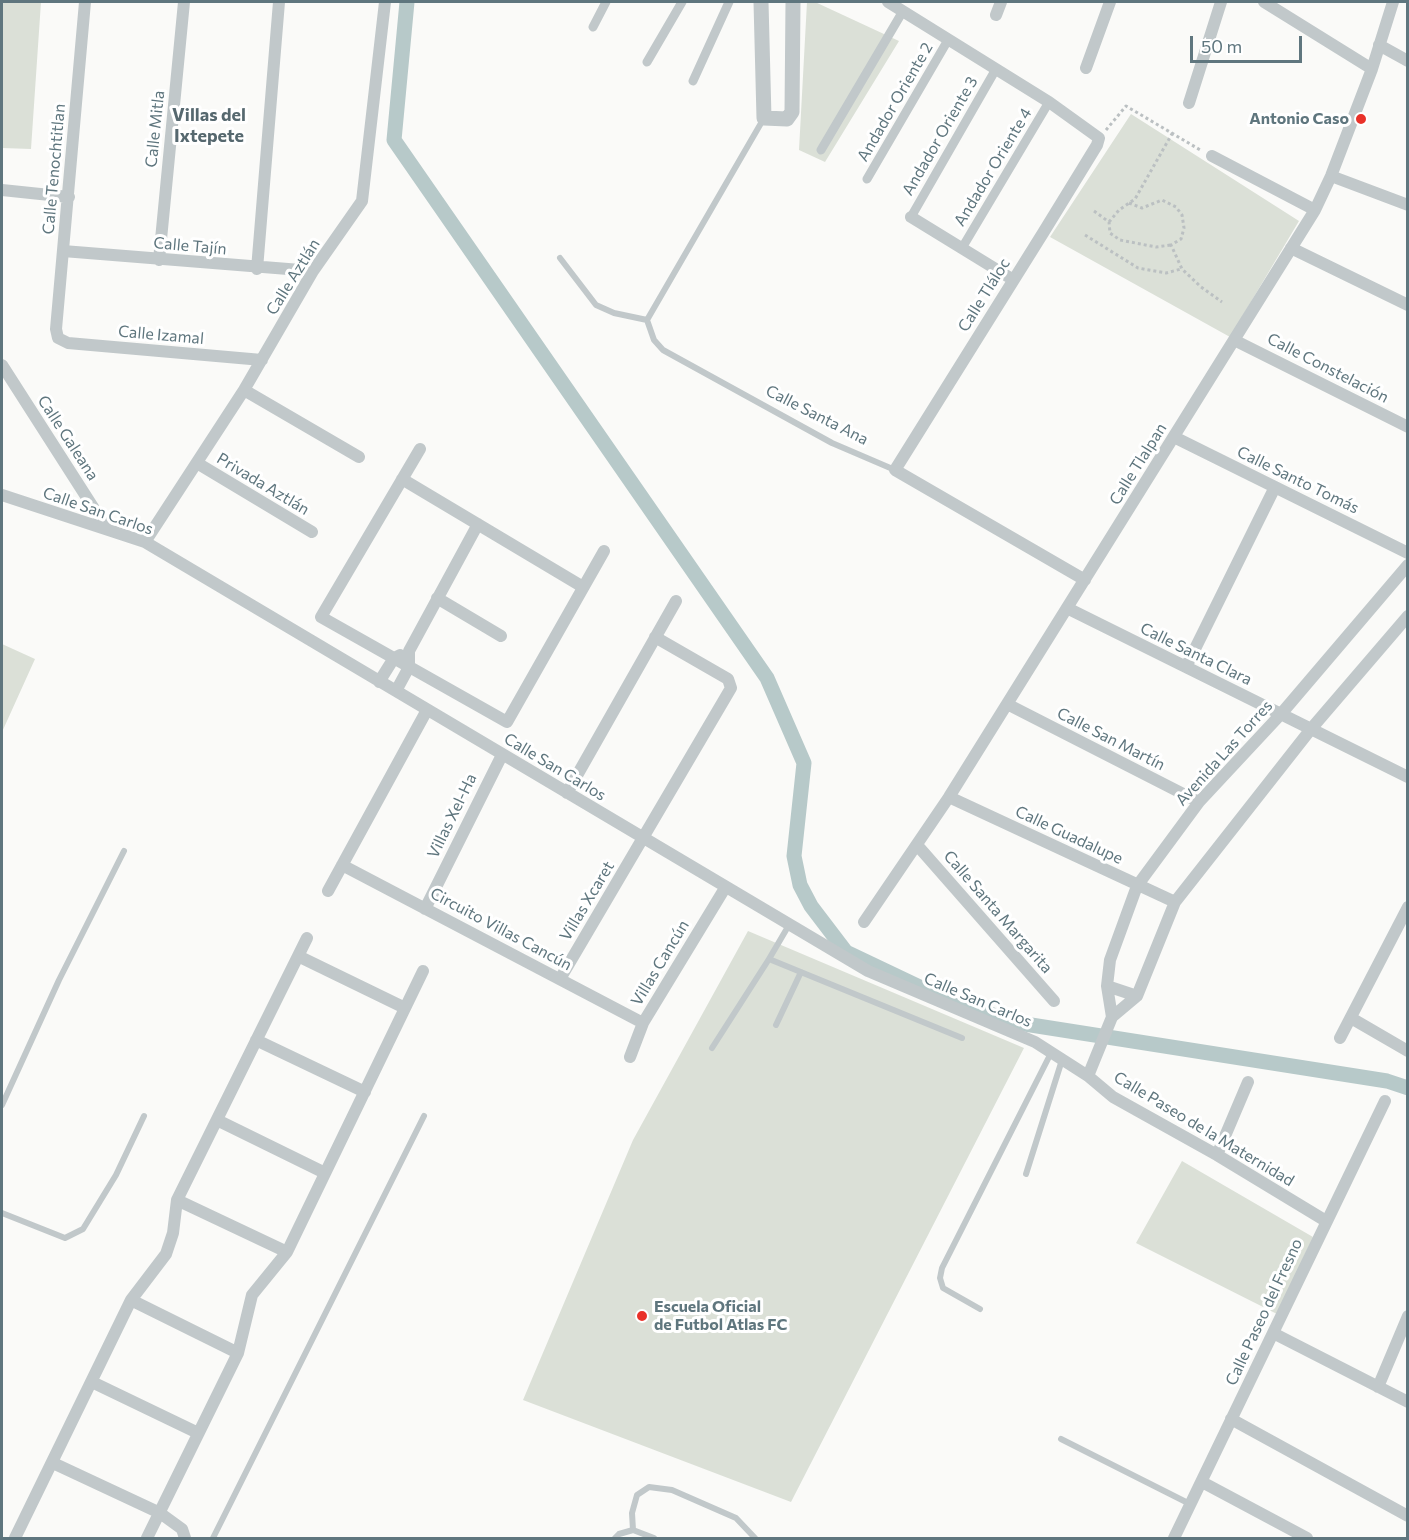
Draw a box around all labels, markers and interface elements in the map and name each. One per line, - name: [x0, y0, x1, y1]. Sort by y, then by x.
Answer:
- scale bar: [1193, 24, 1306, 62]
- text: 50 m: [1201, 35, 1242, 57]
- street label: Andador Oriente 2: [853, 39, 937, 165]
- street label: Andador Oriente 3: [898, 73, 982, 199]
- street label: Calle Mitla: [141, 90, 169, 168]
- street label: Calle Tenochtitlan: [39, 103, 69, 235]
- district label: Villas del Ixtepete: [172, 104, 246, 146]
- street label: Andador Oriente 4: [950, 104, 1036, 230]
- place label: Antonio Caso: [1249, 109, 1349, 129]
- marker: Antonio Caso: [1354, 112, 1368, 126]
- street label: Calle Tajín: [153, 233, 227, 259]
- street label: Calle Aztlán: [262, 235, 324, 319]
- street label: Calle Tláloc: [954, 255, 1014, 335]
- street label: Calle Izamal: [117, 322, 205, 348]
- street label: Calle Constelación: [1264, 329, 1392, 407]
- street label: Calle Santa Ana: [763, 381, 871, 449]
- street label: Calle Galeana: [33, 392, 103, 484]
- street label: Calle Tlalpan: [1105, 420, 1171, 508]
- street label: Calle Santo Tomás: [1234, 442, 1362, 518]
- street label: Privada Aztlán: [213, 449, 313, 519]
- street label: Calle San Carlos: [40, 483, 156, 539]
- street label: Calle Santa Clara: [1137, 619, 1255, 689]
- street label: Avenida Las Torres: [1172, 696, 1276, 810]
- street label: Calle San Martín: [1054, 704, 1168, 774]
- street label: Calle San Carlos: [501, 729, 609, 805]
- street label: Villas Xel-Ha: [423, 771, 481, 861]
- street label: Calle Guadalupe: [1012, 802, 1126, 868]
- street label: Calle Santa Margarita: [940, 847, 1056, 977]
- street label: Villas Xcaret: [556, 858, 618, 944]
- street label: Circuito Villas Cancún: [427, 884, 575, 974]
- street label: Villas Cancún: [627, 917, 693, 1009]
- street label: Calle San Carlos: [921, 969, 1035, 1031]
- street label: Calle Paseo de la Maternidad: [1110, 1067, 1298, 1191]
- street label: Calle Paseo del Fresno: [1221, 1235, 1307, 1389]
- place label: Escuela Oficial de Futbol Atlas FC: [654, 1297, 787, 1335]
- marker: Escuela Oficial de Futbol Atlas FC: [635, 1309, 649, 1323]

